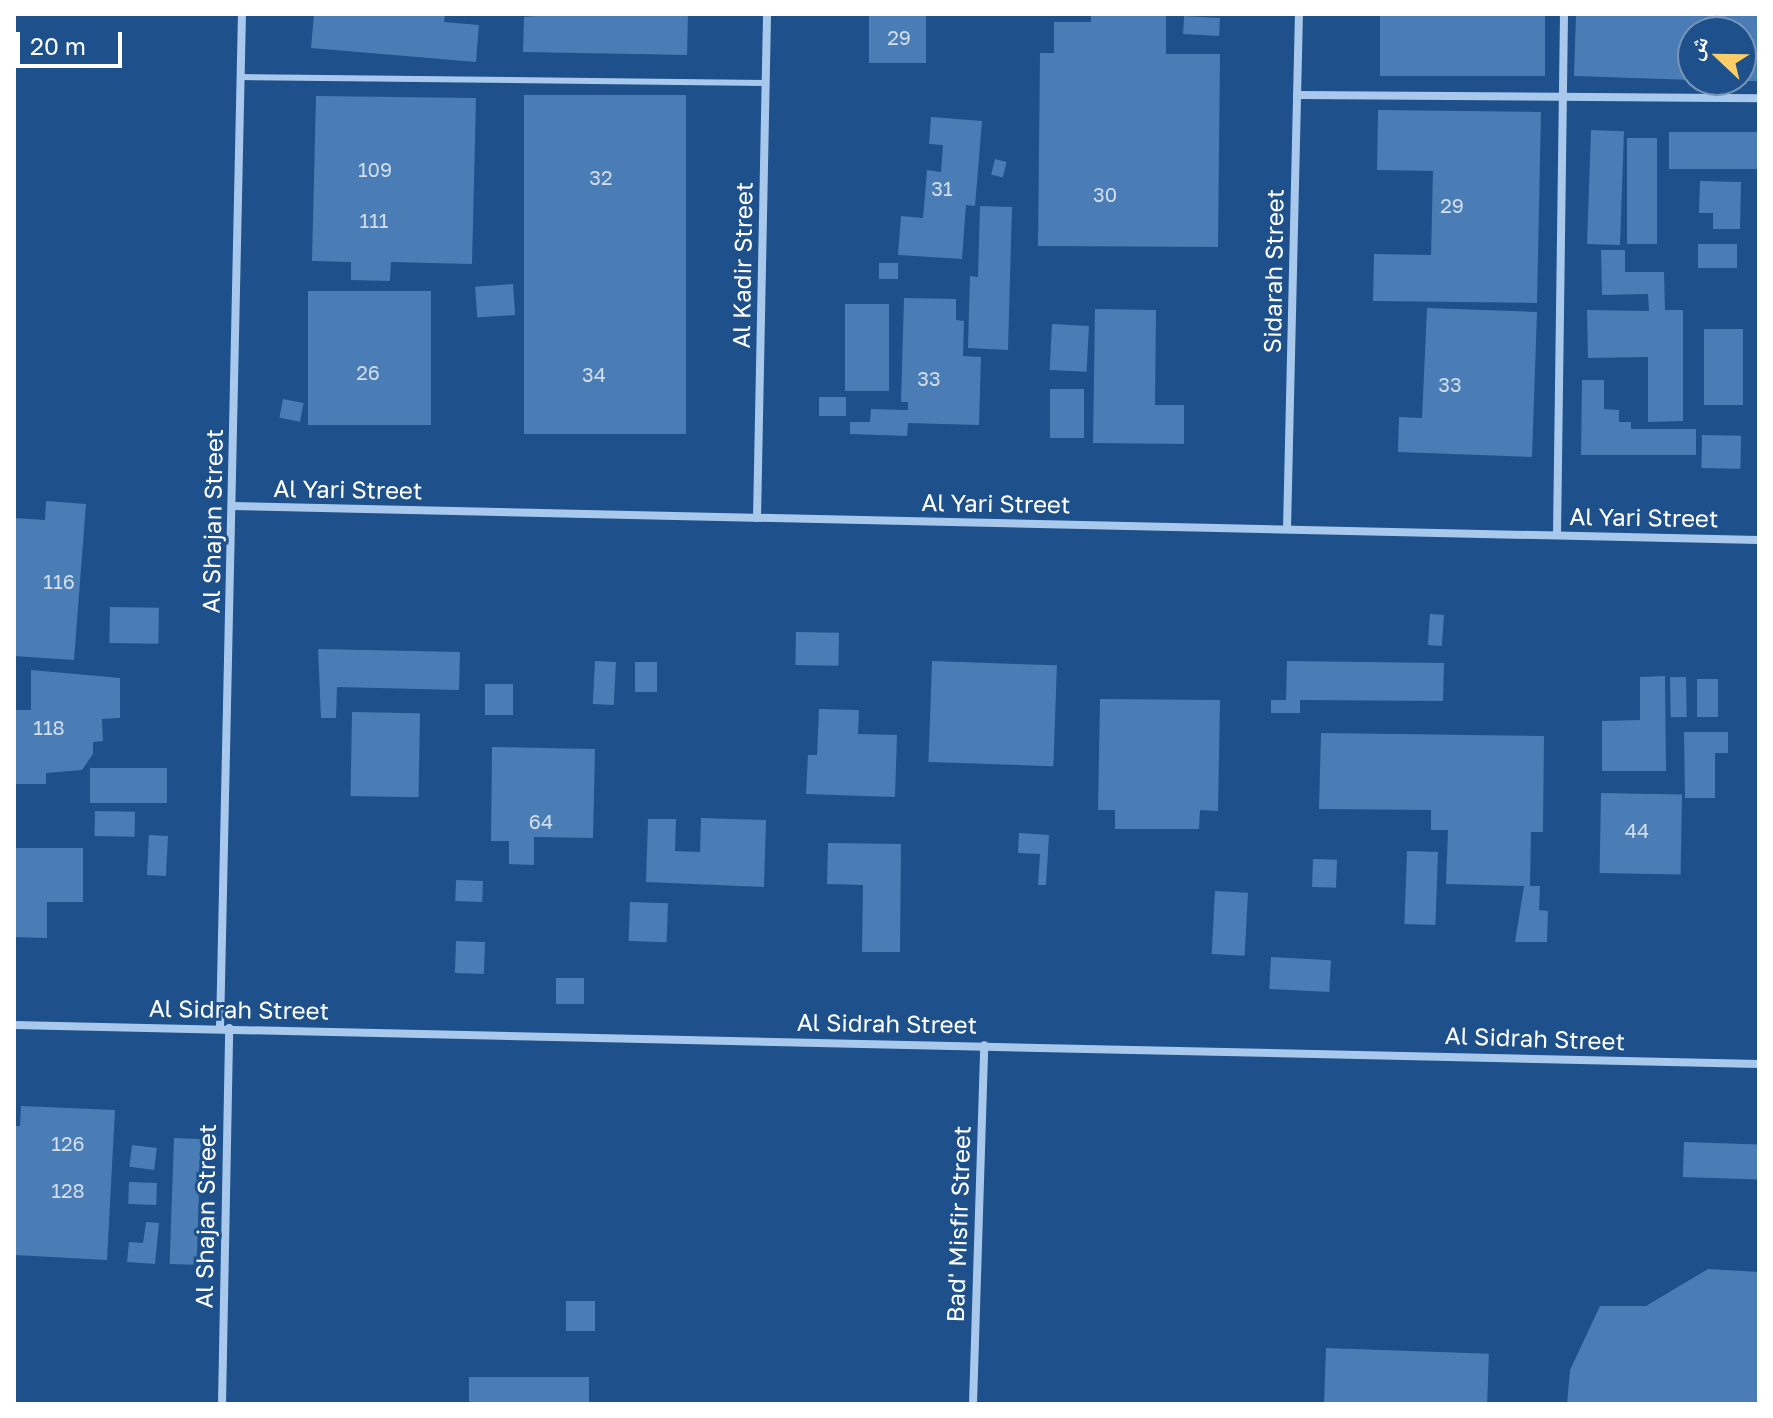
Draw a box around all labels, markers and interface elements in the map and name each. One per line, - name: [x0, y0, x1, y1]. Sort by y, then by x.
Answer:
- scale bar: [20, 16, 126, 66]
- north arrow: [1677, 16, 1757, 96]
- house number: 29: [887, 25, 911, 49]
- text: 20 m: [30, 31, 86, 60]
- text: ش: [1679, 32, 1713, 63]
- house number: 109: [358, 157, 392, 181]
- house number: 32: [589, 165, 613, 189]
- house number: 31: [931, 176, 953, 200]
- street label: Al Kadir Street: [726, 181, 758, 349]
- house number: 30: [1093, 182, 1117, 206]
- street label: Sidarah Street: [1257, 188, 1289, 354]
- house number: 29: [1440, 193, 1464, 217]
- house number: 111: [359, 208, 389, 232]
- house number: 26: [356, 360, 380, 384]
- house number: 34: [582, 362, 606, 386]
- house number: 33: [917, 366, 941, 390]
- house number: 33: [1438, 372, 1462, 396]
- street label: Al Shajan Street: [196, 428, 228, 614]
- street label: Al Yari Street: [273, 473, 423, 505]
- street label: Al Yari Street: [921, 487, 1071, 519]
- street label: Al Yari Street: [1569, 501, 1719, 533]
- house number: 116: [43, 569, 75, 593]
- house number: 118: [33, 715, 65, 739]
- house number: 64: [529, 809, 553, 833]
- house number: 44: [1625, 818, 1649, 842]
- street label: Al Sidrah Street: [149, 993, 329, 1025]
- street label: Al Sidrah Street: [797, 1007, 977, 1039]
- street label: Al Sidrah Street: [1444, 1020, 1626, 1056]
- street label: Al Shajan Street: [189, 1123, 221, 1309]
- street label: Bad' Misfir Street: [940, 1125, 976, 1323]
- house number: 126: [51, 1131, 85, 1155]
- house number: 128: [51, 1178, 85, 1202]

